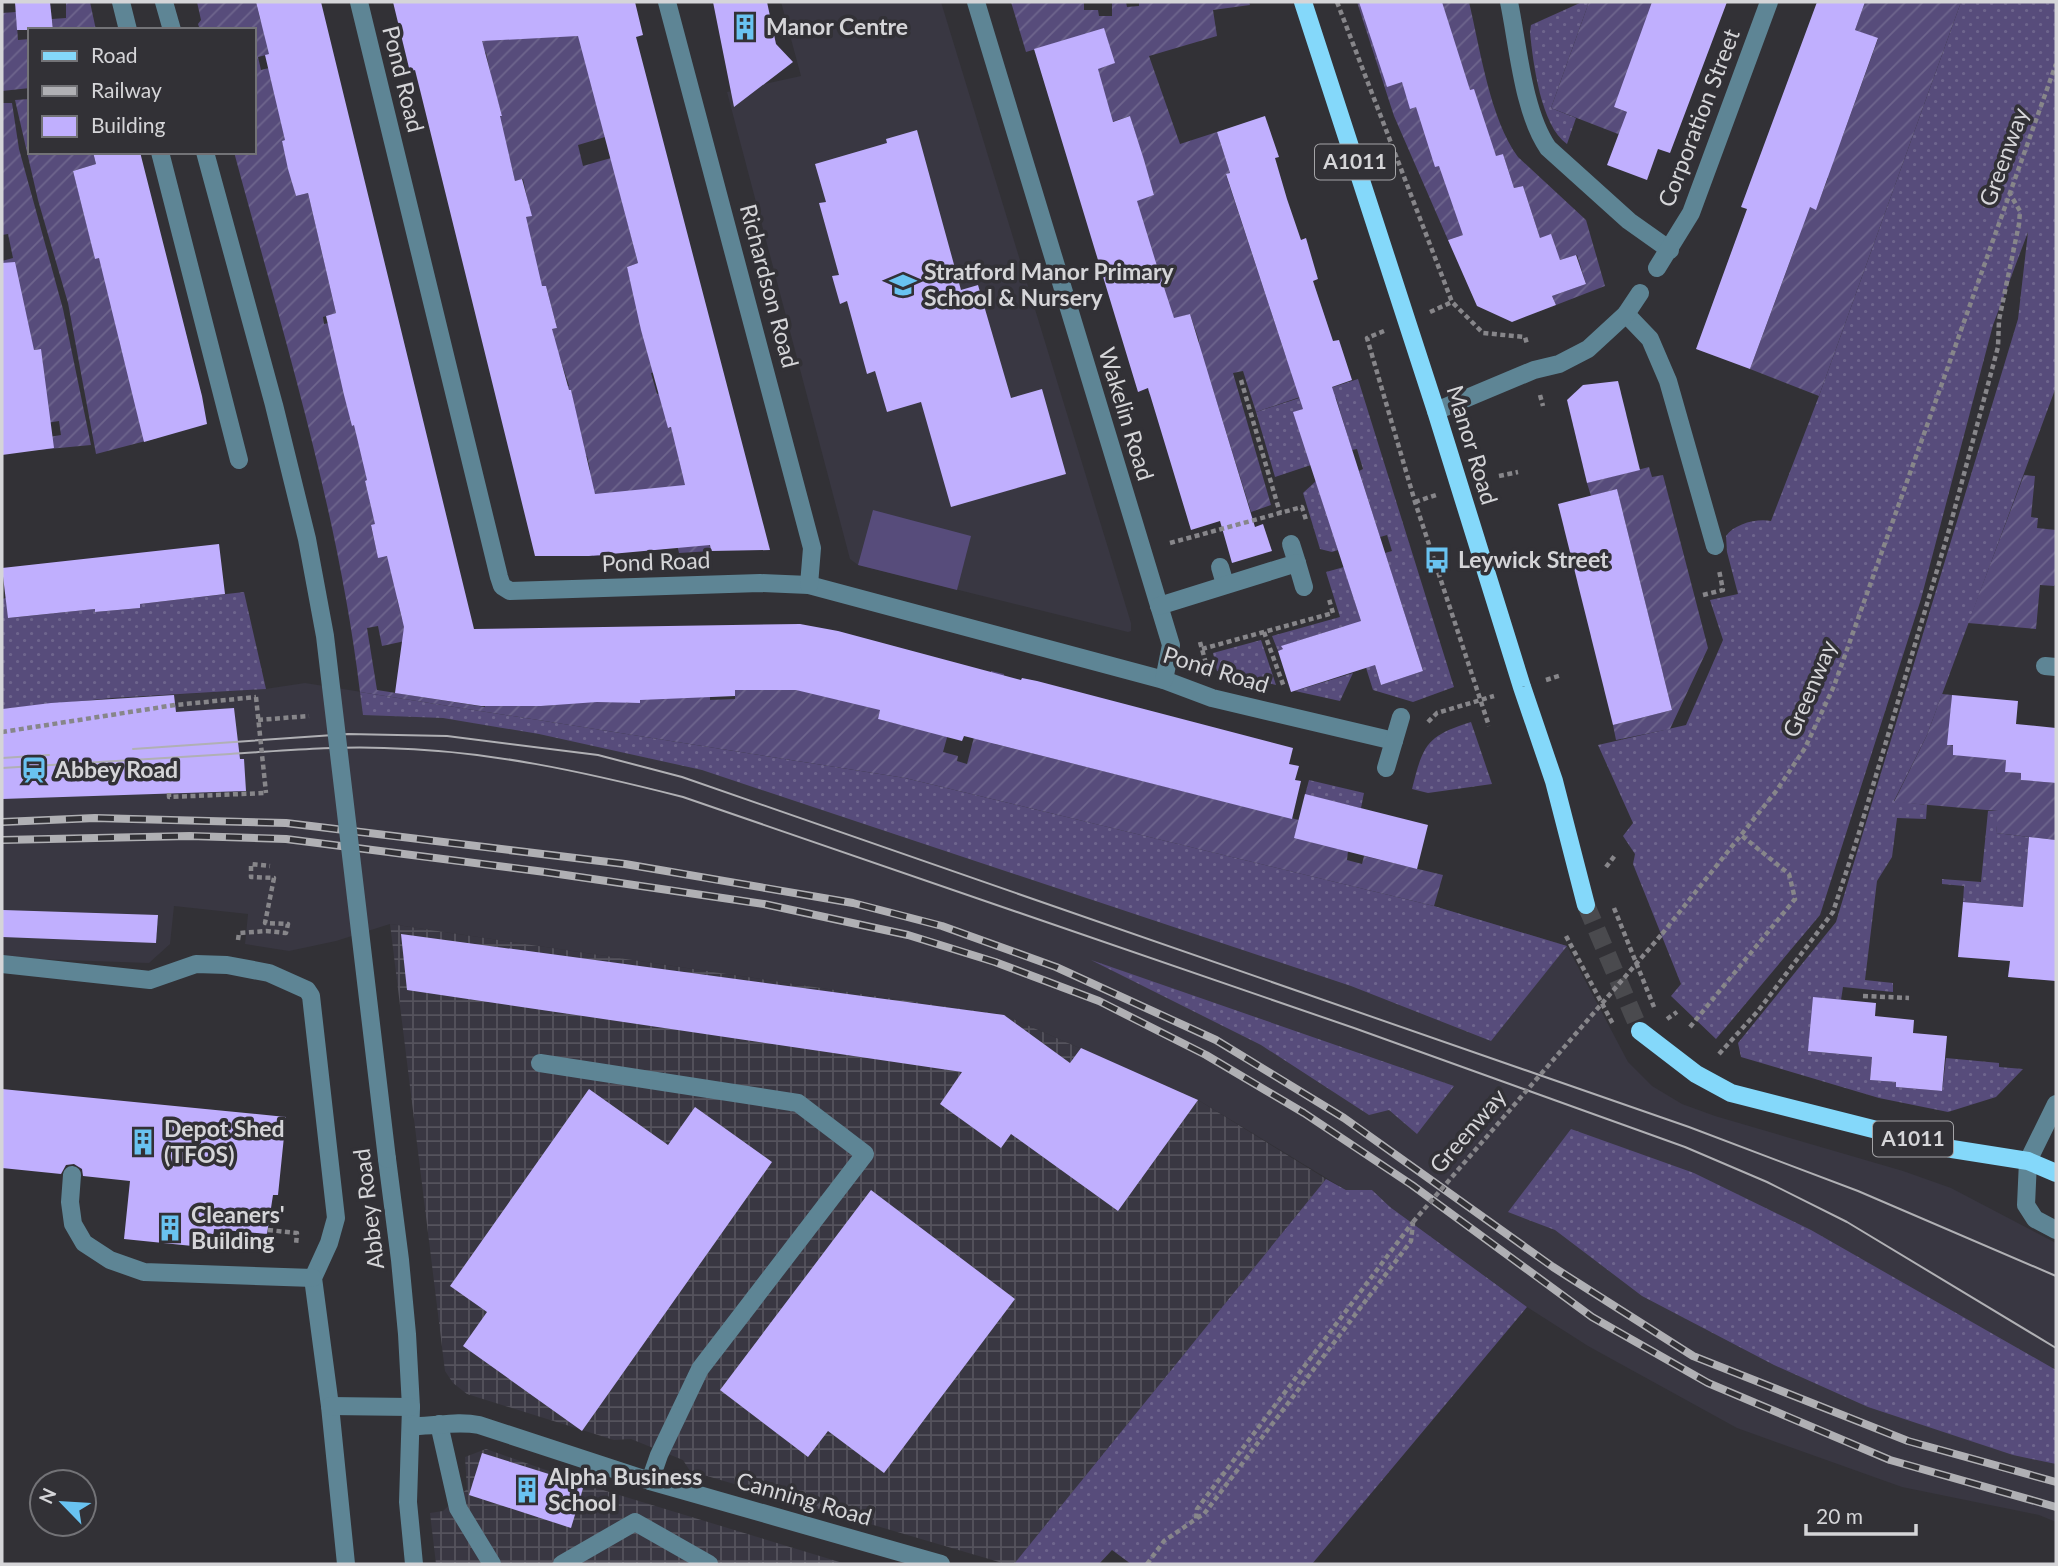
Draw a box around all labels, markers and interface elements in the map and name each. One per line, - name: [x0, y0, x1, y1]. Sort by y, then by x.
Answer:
- building icon: Manor Centre: [730, 12, 760, 42]
- place label: Manor Centre: [766, 12, 908, 40]
- street label: Pond Road: [377, 23, 431, 135]
- street label: Corporation Street: [1651, 24, 1745, 211]
- legend: [28, 28, 256, 154]
- text: Road: [91, 42, 138, 67]
- text: Railway: [91, 77, 162, 102]
- street label: Greenway: [1972, 104, 2034, 210]
- text: Building: [91, 112, 166, 137]
- road number: A1011: [1315, 144, 1395, 180]
- street label: Richardson Road: [735, 201, 805, 371]
- place label: Stratford Manor Primary School & Nursery: [924, 257, 1175, 311]
- school or university icon: Stratford Manor Primary School & Nursery: [888, 270, 918, 300]
- street label: Wakelin Road: [1093, 344, 1160, 484]
- street label: Manor Road: [1442, 382, 1504, 508]
- street label: Pond Road: [601, 545, 711, 577]
- bus stop icon: Leywick Street: [1422, 545, 1452, 575]
- place label: Leywick Street: [1458, 545, 1609, 573]
- street label: Greenway: [1776, 636, 1842, 741]
- street label: Pond Road: [1160, 640, 1272, 698]
- station icon: Abbey Road: [19, 755, 49, 785]
- place label: Abbey Road: [54, 755, 178, 783]
- street label: Greenway: [1423, 1082, 1512, 1178]
- place label: Depot Shed (TFOS): [164, 1114, 285, 1168]
- road number: A1011: [1873, 1122, 1953, 1156]
- building icon: Depot Shed (TFOS): [128, 1127, 158, 1157]
- street label: Abbey Road: [347, 1147, 389, 1271]
- place label: Cleaners' Building: [191, 1200, 285, 1254]
- building icon: Cleaners' Building: [155, 1213, 185, 1243]
- place label: Alpha Business School: [547, 1462, 702, 1516]
- street label: Canning Road: [733, 1465, 875, 1531]
- north arrow: [28, 1468, 98, 1538]
- building icon: Alpha Business School: [512, 1475, 542, 1505]
- text: N: [34, 1484, 61, 1507]
- scale bar: [1806, 1492, 1916, 1536]
- text: 20 m: [1816, 1503, 1863, 1528]

